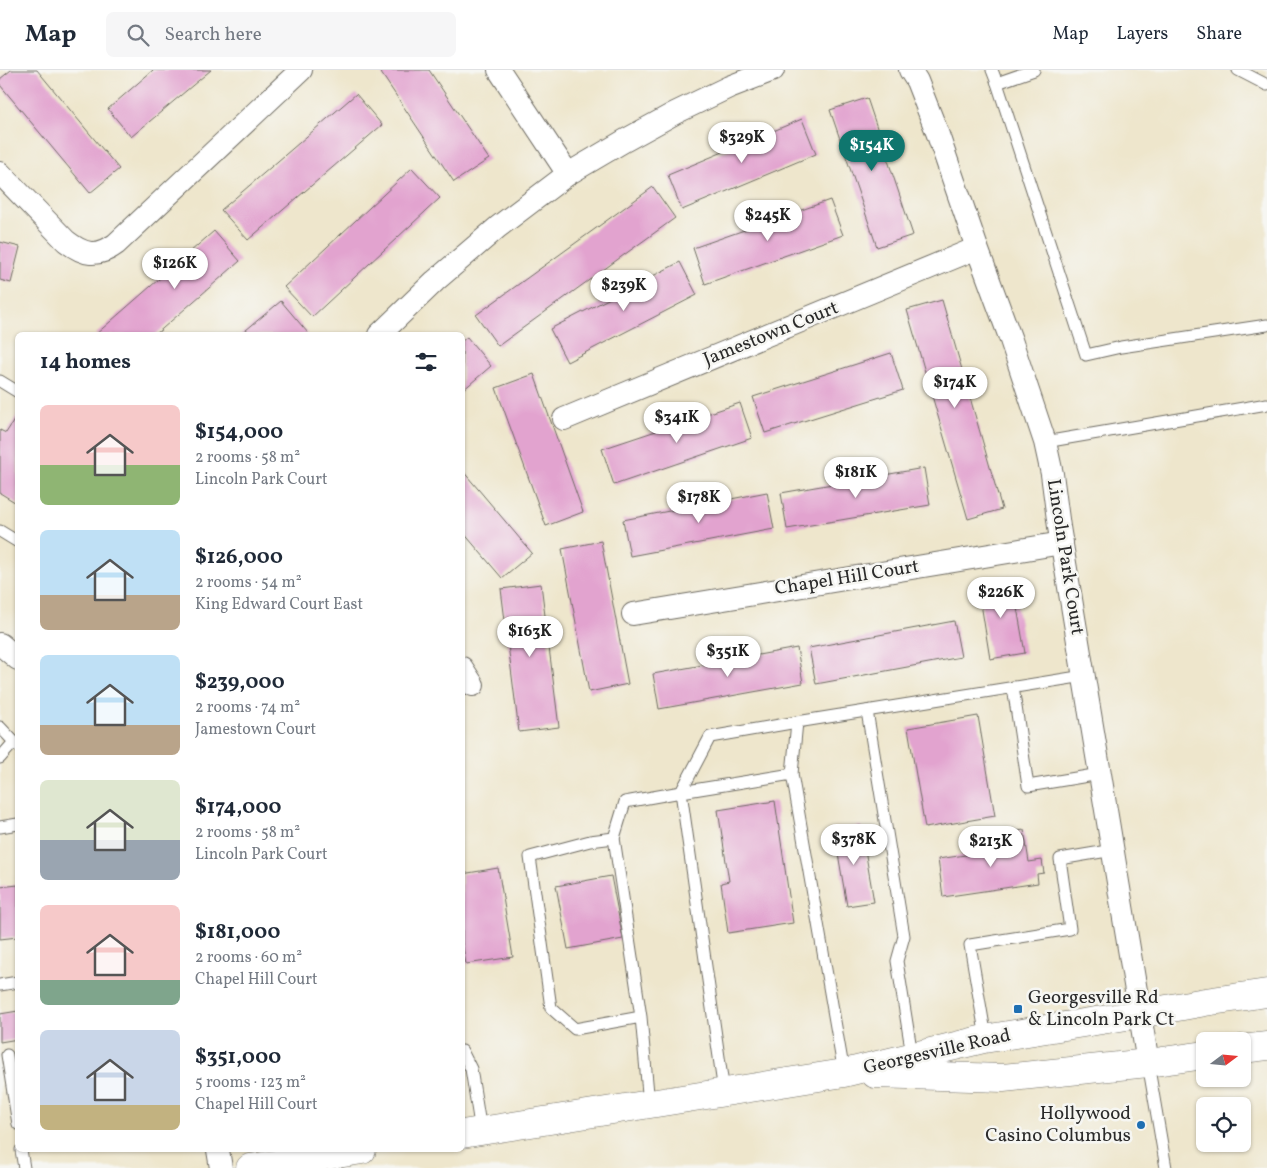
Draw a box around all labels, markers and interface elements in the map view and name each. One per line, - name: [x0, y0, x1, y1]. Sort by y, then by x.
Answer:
- search box: [106, 12, 456, 57]
- text: Map: [25, 18, 76, 52]
- icon: search: [124, 21, 152, 49]
- text: Search here: [164, 22, 262, 48]
- text: Map: [1052, 22, 1088, 47]
- text: Layers: [1116, 22, 1168, 47]
- text: Share: [1196, 22, 1242, 47]
- pin: $329K: [707, 122, 777, 164]
- text: $329K: [719, 127, 765, 149]
- pin: $154K: [837, 129, 907, 172]
- text: $154K: [850, 135, 894, 157]
- pin: $245K: [733, 200, 803, 242]
- text: $245K: [745, 205, 791, 227]
- pin: $126K: [140, 248, 210, 290]
- text: $126K: [153, 253, 197, 275]
- pin: $239K: [589, 270, 659, 312]
- text: $239K: [601, 275, 647, 297]
- street label: Jamestown Court: [699, 295, 843, 373]
- text: 14 homes: [40, 348, 131, 377]
- icon: filters: [412, 348, 440, 376]
- pin: $174K: [920, 366, 990, 409]
- text: $174K: [933, 372, 977, 394]
- pin: $341K: [642, 402, 712, 444]
- text: $341K: [655, 407, 699, 429]
- text: $154,000: [195, 418, 283, 447]
- icon: home: [80, 425, 140, 485]
- text: 2 rooms · 58 m²: [195, 447, 300, 469]
- pin: $181K: [821, 456, 891, 499]
- text: $181K: [835, 462, 877, 484]
- text: Lincoln Park Court: [195, 469, 328, 491]
- street label: Lincoln Park Court: [1040, 477, 1090, 637]
- pin: $178K: [664, 482, 734, 524]
- text: $178K: [677, 487, 721, 509]
- text: $126,000: [195, 543, 283, 572]
- icon: home: [80, 550, 140, 610]
- street label: Chapel Hill Court: [773, 554, 921, 602]
- text: 2 rooms · 54 m²: [195, 572, 302, 594]
- pin: $226K: [966, 576, 1036, 619]
- text: $226K: [978, 582, 1024, 604]
- text: King Edward Court East: [195, 594, 363, 616]
- pin: $163K: [495, 616, 565, 658]
- text: $163K: [508, 621, 552, 643]
- pin: $351K: [693, 636, 763, 678]
- text: $351K: [707, 641, 749, 663]
- text: $239,000: [195, 668, 285, 697]
- icon: home: [80, 675, 140, 735]
- text: 2 rooms · 74 m²: [195, 697, 300, 719]
- text: Jamestown Court: [195, 719, 316, 741]
- text: $174,000: [195, 793, 282, 822]
- icon: home: [80, 800, 140, 860]
- text: 2 rooms · 58 m²: [195, 822, 300, 844]
- pin: $378K: [819, 824, 889, 866]
- pin: $213K: [956, 826, 1026, 868]
- text: $378K: [832, 829, 876, 851]
- text: $213K: [969, 831, 1013, 853]
- text: Lincoln Park Court: [195, 844, 328, 866]
- text: $181,000: [195, 918, 280, 947]
- icon: home: [80, 925, 140, 985]
- text: 2 rooms · 60 m²: [195, 947, 302, 969]
- text: Chapel Hill Court: [195, 969, 318, 991]
- place label: Georgesville Rd & Lincoln Park Ct: [1028, 985, 1175, 1033]
- marker: Georgesville Rd & Lincoln Park Ct: [1012, 1003, 1024, 1015]
- street label: Georgesville Road: [861, 1022, 1013, 1082]
- north arrow: [1196, 1032, 1251, 1088]
- map controls: [1196, 1032, 1251, 1152]
- text: $351,000: [195, 1043, 281, 1072]
- icon: home: [80, 1050, 140, 1110]
- text: 5 rooms · 123 m²: [195, 1072, 306, 1094]
- text: Chapel Hill Court: [195, 1094, 318, 1116]
- button: locate: [1196, 1097, 1251, 1152]
- place label: Hollywood Casino Columbus: [985, 1101, 1131, 1149]
- marker: Hollywood Casino Columbus: [1135, 1119, 1147, 1131]

